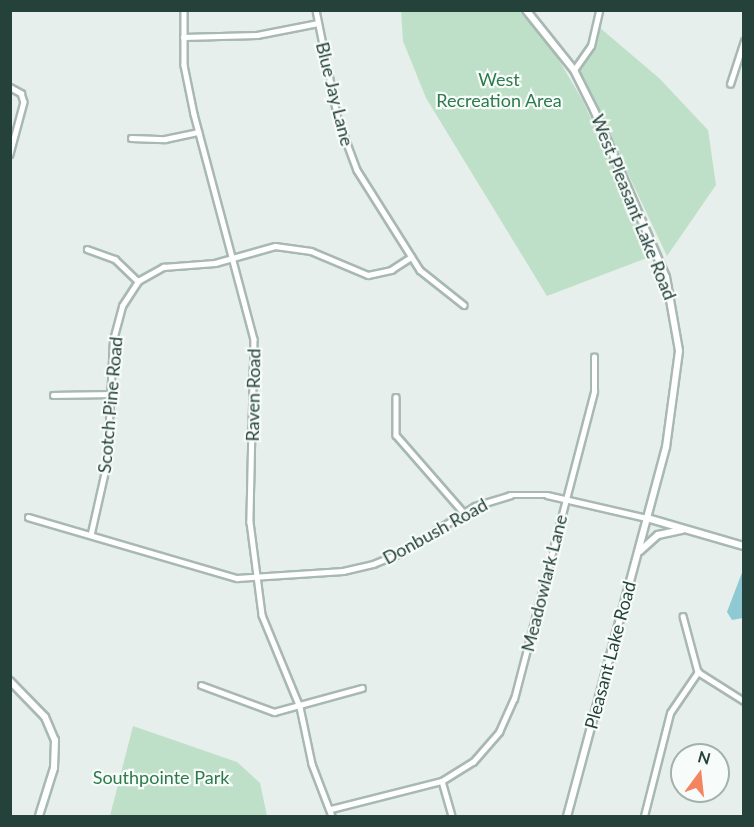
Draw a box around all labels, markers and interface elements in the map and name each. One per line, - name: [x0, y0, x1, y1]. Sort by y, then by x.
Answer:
- street label: Blue Jay Lane: [312, 39, 358, 149]
- park label: West Recreation Area: [436, 69, 562, 112]
- street label: West Pleasant Lake Road: [587, 111, 681, 303]
- street label: Scotch Pine Road: [93, 336, 127, 474]
- street label: Raven Road: [241, 348, 265, 442]
- street label: Donbush Road: [379, 493, 491, 569]
- street label: Meadowlark Lane: [517, 512, 571, 654]
- street label: Pleasant Lake Road: [580, 579, 640, 731]
- north arrow: [670, 743, 730, 803]
- text: N: [696, 746, 713, 768]
- park label: Southpointe Park: [93, 766, 229, 788]

